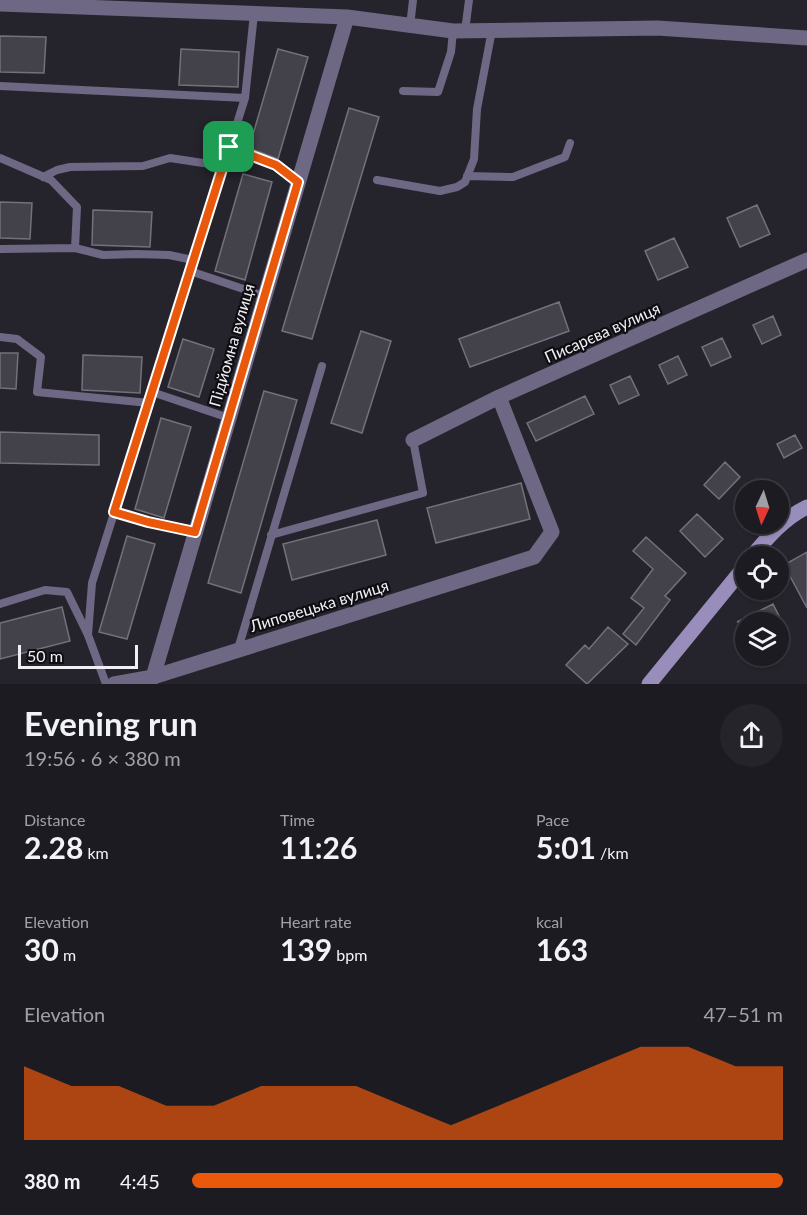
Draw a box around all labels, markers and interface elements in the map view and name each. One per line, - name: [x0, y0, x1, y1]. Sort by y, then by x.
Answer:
- pin: [203, 121, 254, 172]
- icon: arrive: [212, 130, 245, 163]
- street label: Підйомна вулиця: [204, 281, 258, 409]
- street label: Писарєва вулиця: [541, 298, 663, 366]
- north arrow: [735, 480, 789, 534]
- map controls: [735, 480, 789, 666]
- button: locate: [735, 546, 789, 600]
- street label: Липовецька вулиця: [246, 575, 391, 635]
- button: layers: [735, 612, 789, 666]
- scale bar: [18, 642, 138, 670]
- text: 50 m: [27, 646, 63, 665]
- text: Evening run: [24, 703, 198, 743]
- button: share: [720, 704, 783, 767]
- text: 19:56 · 6 × 380 m: [24, 746, 181, 770]
- text: Distance: [24, 810, 85, 829]
- text: Time: [280, 810, 315, 829]
- text: Pace: [536, 810, 569, 829]
- text: 2.28: [24, 829, 83, 865]
- text: 11:26: [280, 829, 357, 865]
- text: 5:01: [536, 829, 596, 865]
- text: km: [83, 843, 109, 862]
- text: /km: [596, 843, 629, 862]
- text: Elevation: [24, 912, 89, 931]
- text: Heart rate: [280, 912, 352, 931]
- text: kcal: [536, 912, 563, 931]
- text: 30: [24, 931, 59, 967]
- text: 139: [280, 931, 332, 967]
- text: 163: [536, 931, 588, 967]
- text: m: [59, 945, 76, 964]
- text: bpm: [332, 945, 367, 964]
- text: Elevation: [24, 1002, 105, 1026]
- text: 47–51 m: [703, 1002, 783, 1026]
- text: 380 m: [24, 1169, 80, 1193]
- text: 4:45: [120, 1169, 160, 1193]

